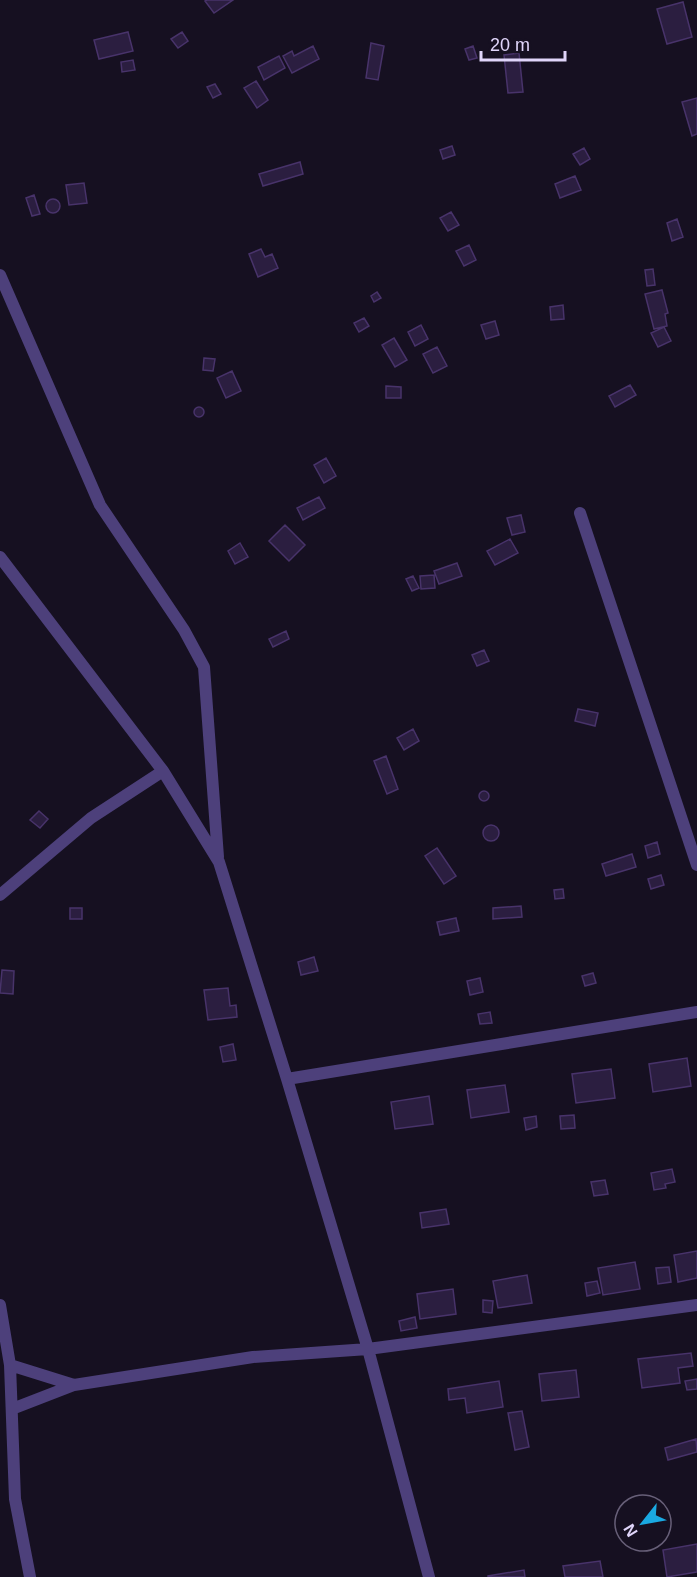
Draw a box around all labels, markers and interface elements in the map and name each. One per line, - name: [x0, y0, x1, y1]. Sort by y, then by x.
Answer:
- scale bar: [481, 24, 565, 62]
- text: 20 m: [490, 35, 530, 55]
- north arrow: [613, 1493, 673, 1553]
- text: N: [620, 1521, 641, 1540]

